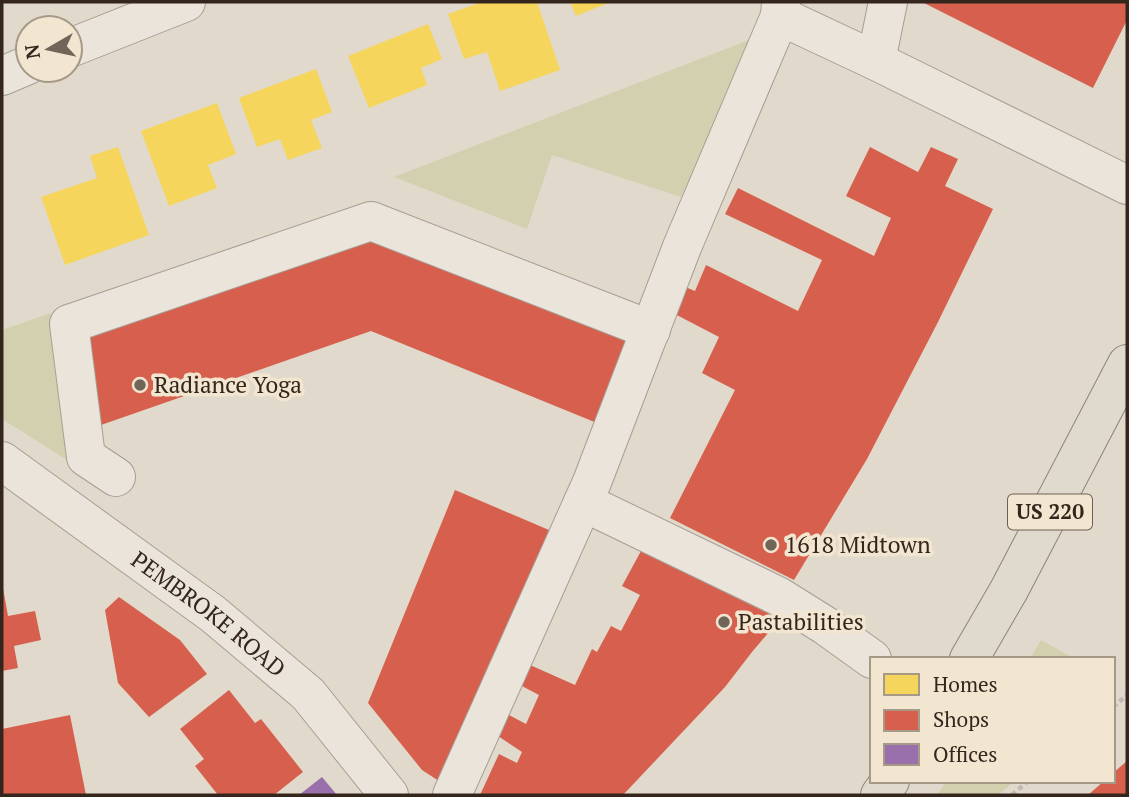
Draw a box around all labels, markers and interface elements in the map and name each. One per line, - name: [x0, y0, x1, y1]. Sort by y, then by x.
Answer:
- north arrow: [14, 14, 84, 84]
- text: N: [18, 42, 45, 61]
- place label: Radiance Yoga: [154, 369, 302, 400]
- marker: Radiance Yoga: [132, 377, 148, 393]
- road number: US 220: [1008, 494, 1092, 530]
- place label: 1618 Midtown: [785, 529, 931, 560]
- marker: 1618 Midtown: [763, 537, 779, 553]
- street label: PEMBROKE ROAD: [125, 544, 292, 684]
- place label: Pastabilities: [738, 606, 864, 637]
- marker: Pastabilities: [716, 614, 732, 630]
- legend: [870, 657, 1115, 783]
- text: Homes: [933, 670, 998, 698]
- text: Shops: [933, 705, 989, 733]
- text: Offices: [933, 740, 997, 768]

